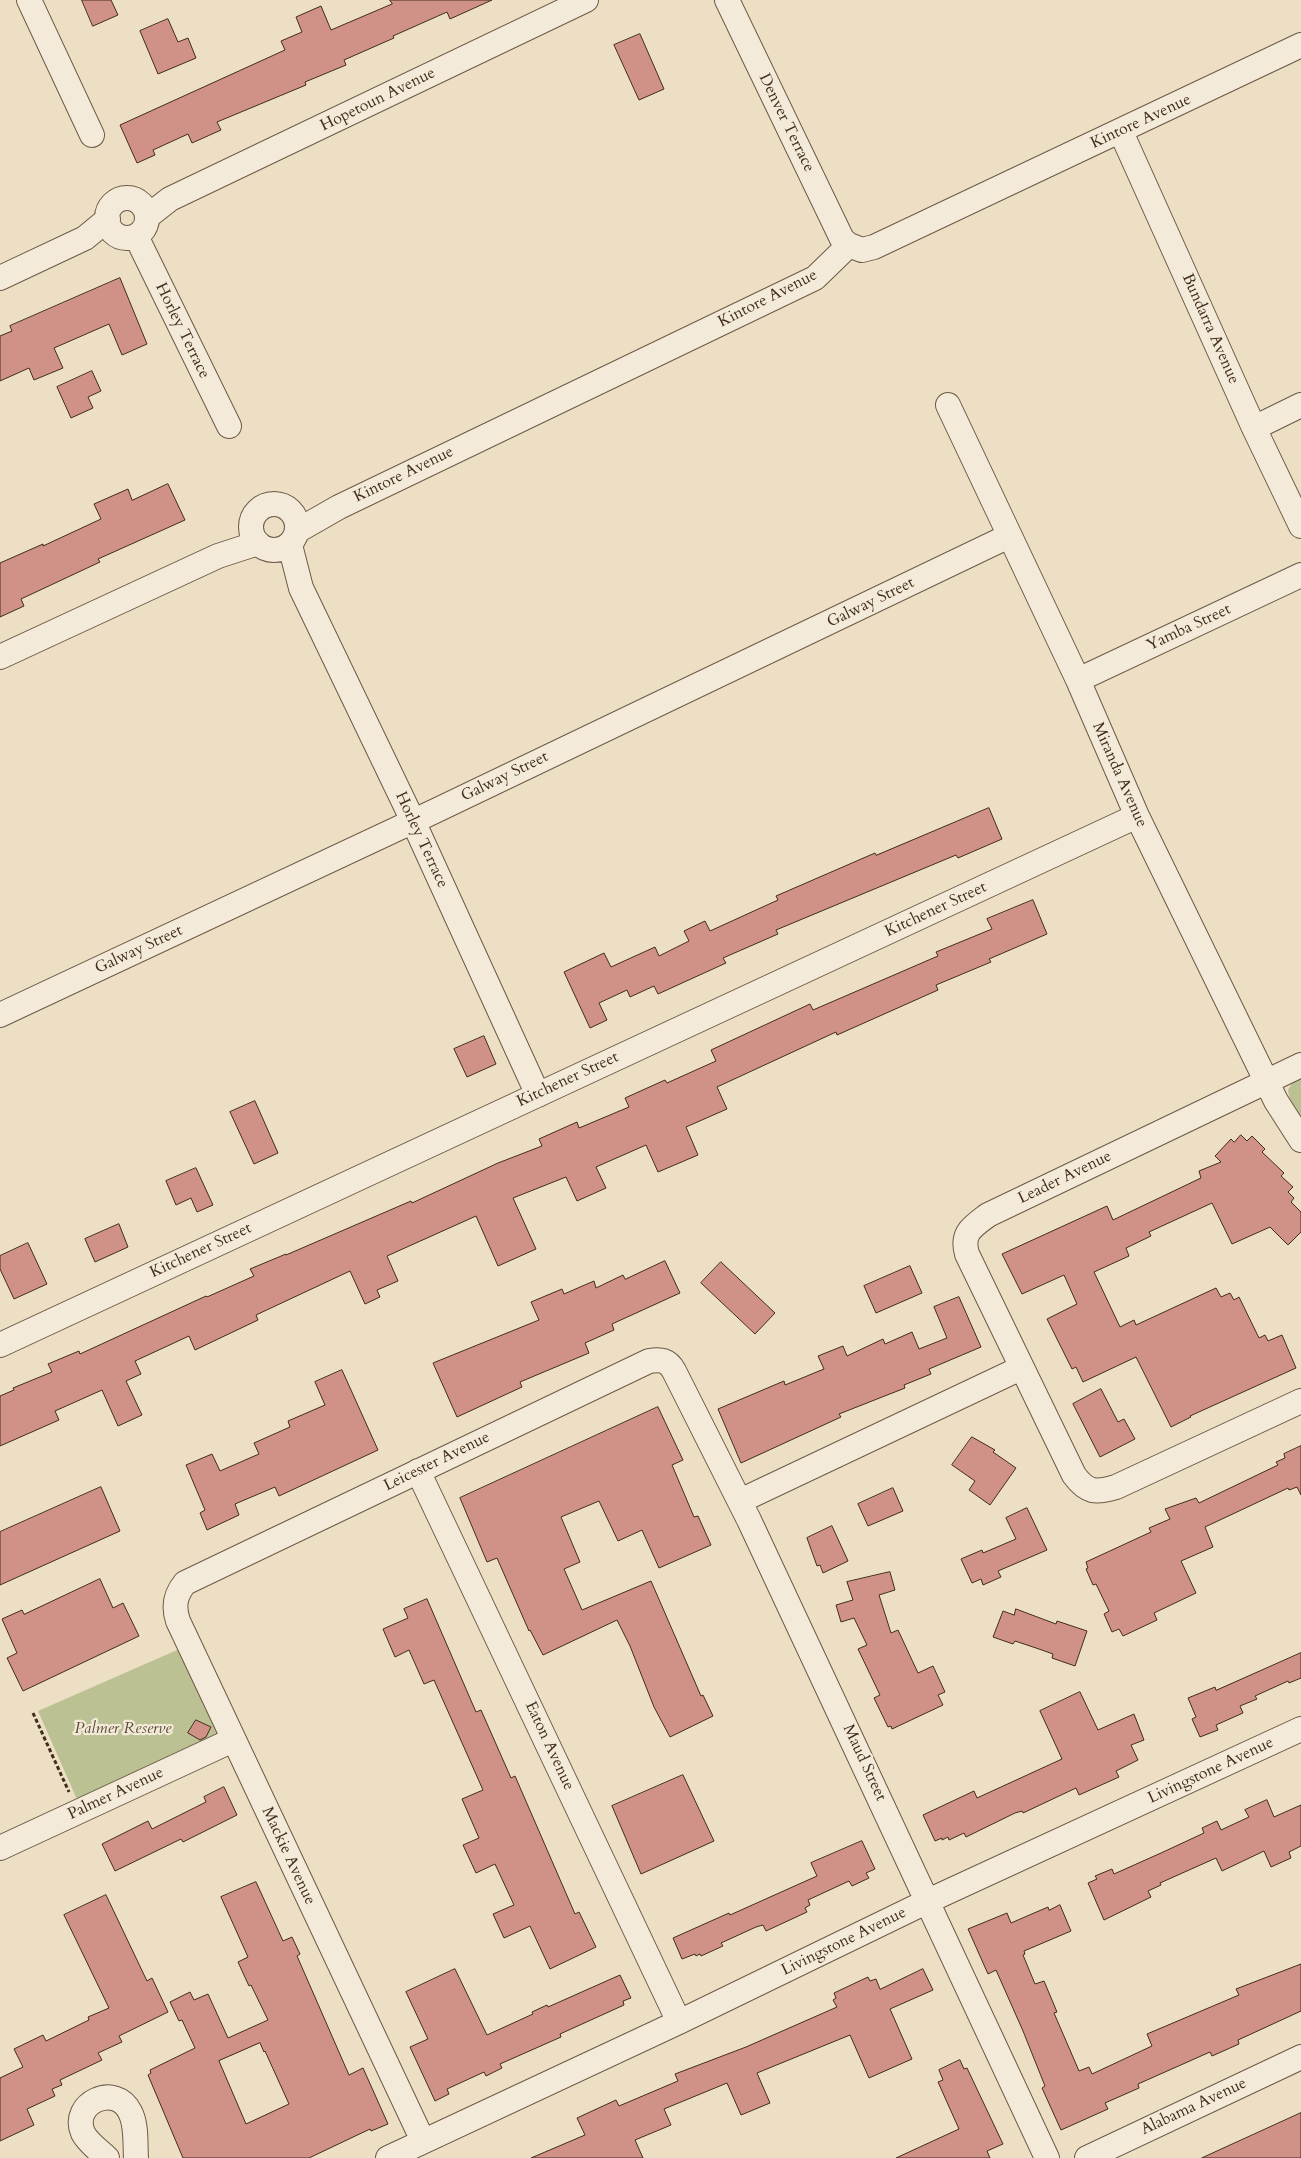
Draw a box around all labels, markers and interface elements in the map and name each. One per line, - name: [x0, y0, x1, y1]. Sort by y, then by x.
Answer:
- street label: Hopetoun Avenue: [317, 64, 439, 136]
- street label: Denver Terrace: [754, 71, 818, 175]
- street label: Kintore Avenue: [1088, 90, 1194, 154]
- street label: Kintore Avenue: [715, 266, 821, 332]
- street label: Bundarra Avenue: [1177, 271, 1243, 387]
- street label: Horley Terrace: [151, 280, 213, 382]
- street label: Kintore Avenue: [351, 443, 457, 507]
- street label: Galway Street: [824, 574, 918, 632]
- street label: Yamba Street: [1144, 600, 1234, 656]
- street label: Miranda Avenue: [1087, 719, 1151, 831]
- street label: Galway Street: [458, 748, 552, 806]
- street label: Horley Terrace: [390, 789, 452, 891]
- street label: Kitchener Street: [882, 878, 990, 942]
- street label: Galway Street: [92, 921, 186, 979]
- street label: Kitchener Street: [514, 1048, 622, 1112]
- street label: Leader Avenue: [1015, 1147, 1115, 1209]
- street label: Kitchener Street: [147, 1219, 255, 1283]
- street label: Leicester Avenue: [381, 1428, 493, 1496]
- street label: Eaton Avenue: [520, 1699, 578, 1793]
- park label: Palmer Reserve: [75, 1719, 171, 1739]
- street label: Maud Street: [838, 1722, 890, 1804]
- street label: Livingstone Avenue: [1145, 1733, 1277, 1809]
- street label: Palmer Avenue: [65, 1763, 167, 1825]
- street label: Mackie Avenue: [257, 1804, 319, 1908]
- street label: Livingstone Avenue: [778, 1903, 910, 1981]
- street label: Alabama Avenue: [1138, 2074, 1250, 2140]

